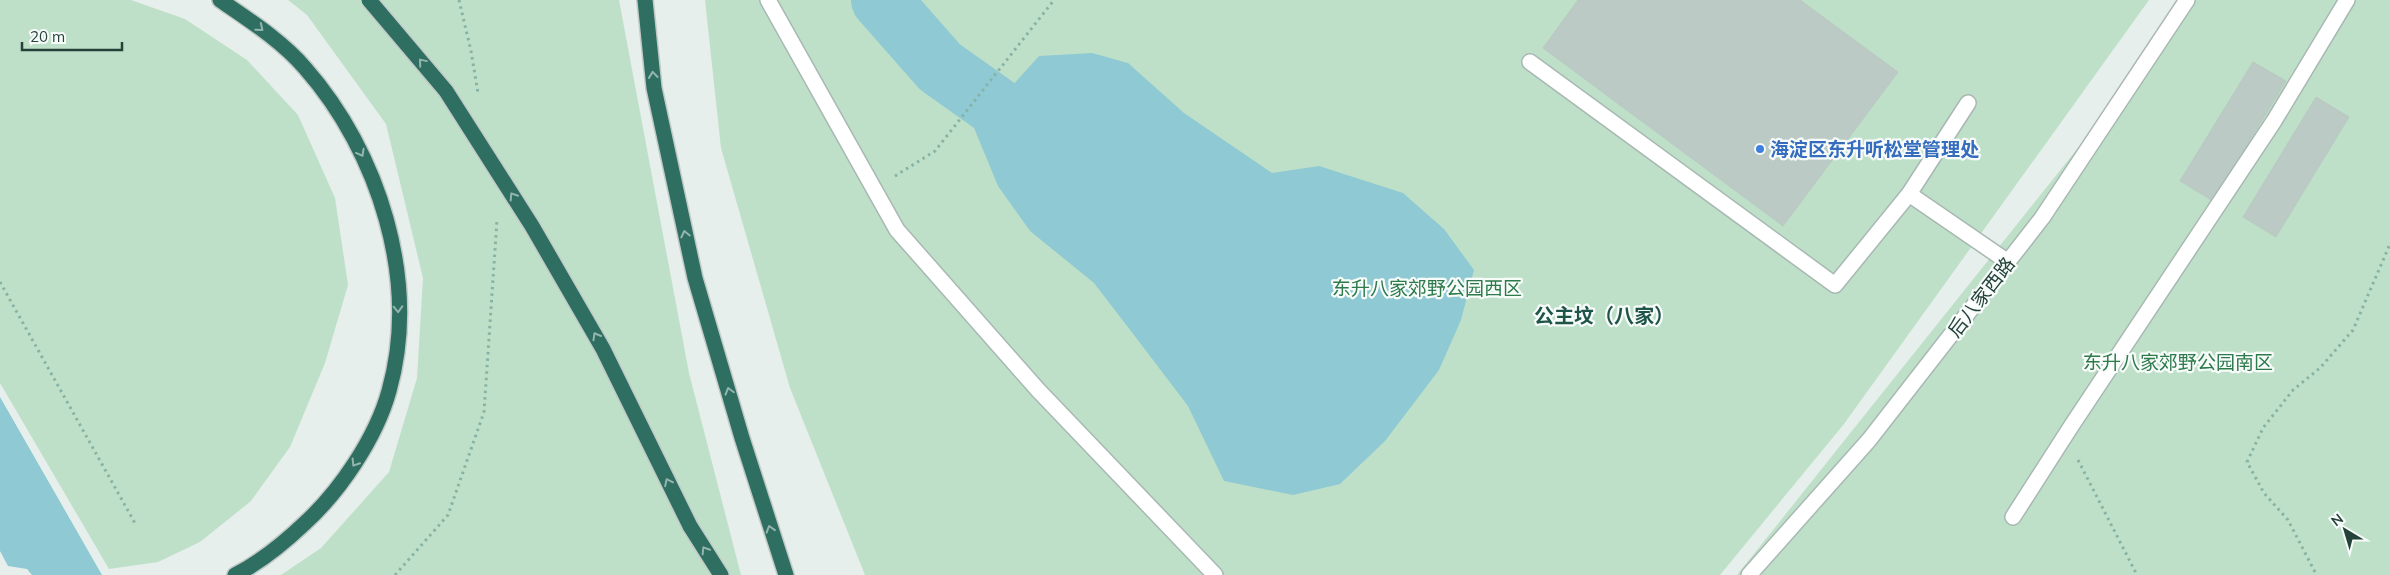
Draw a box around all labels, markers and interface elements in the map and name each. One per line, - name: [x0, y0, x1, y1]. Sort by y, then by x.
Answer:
- scale bar: [22, 20, 122, 52]
- one-way arrow: [254, 22, 263, 30]
- text: 20 m: [30, 27, 65, 46]
- one-way arrow: [418, 59, 427, 68]
- one-way arrow: [647, 71, 658, 79]
- place label: 海淀区东升听松堂管理处: [1770, 137, 1979, 161]
- marker: 海淀区东升听松堂管理处: [1754, 143, 1766, 155]
- one-way arrow: [355, 148, 365, 157]
- one-way arrow: [510, 193, 519, 202]
- one-way arrow: [680, 230, 691, 239]
- street label: 后八家西路: [1942, 252, 2020, 342]
- park label: 东升八家郊野公园西区: [1332, 276, 1522, 300]
- district label: 公主坟（八家）: [1534, 303, 1674, 328]
- one-way arrow: [393, 306, 404, 314]
- one-way arrow: [592, 333, 602, 342]
- park label: 东升八家郊野公园南区: [2083, 350, 2273, 374]
- one-way arrow: [724, 387, 734, 396]
- one-way arrow: [351, 457, 361, 466]
- one-way arrow: [664, 478, 674, 487]
- north arrow: [2320, 505, 2370, 555]
- text: N: [2327, 509, 2347, 530]
- one-way arrow: [766, 525, 776, 533]
- one-way arrow: [702, 547, 712, 556]

